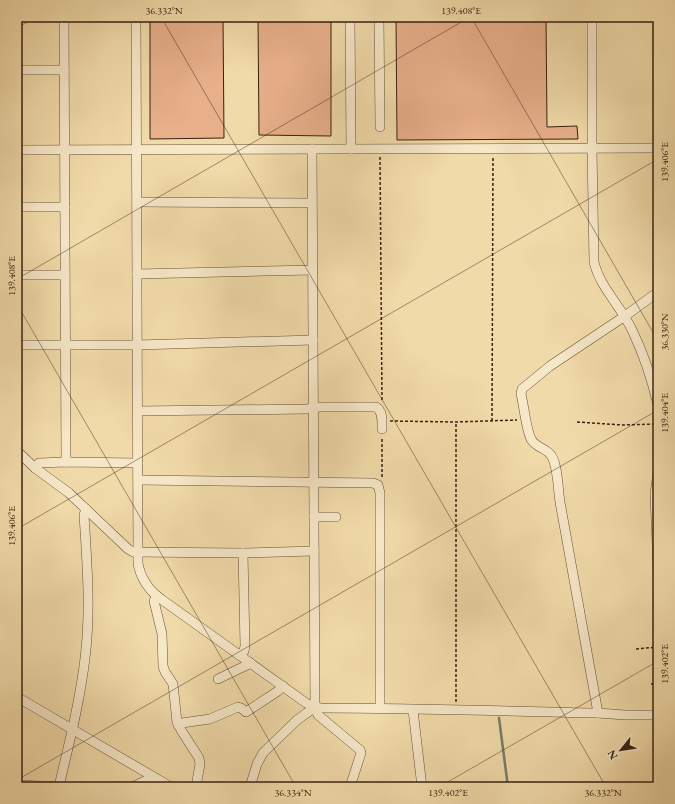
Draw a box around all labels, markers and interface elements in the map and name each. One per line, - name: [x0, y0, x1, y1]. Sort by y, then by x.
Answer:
- text: 36.332°N: [145, 4, 183, 17]
- text: 139.408°E: [441, 4, 481, 17]
- text: 139.406°E: [658, 142, 671, 182]
- text: 139.408°E: [5, 256, 18, 296]
- text: 36.330°N: [658, 313, 671, 351]
- text: 139.404°E: [658, 393, 671, 433]
- text: 139.406°E: [5, 506, 18, 546]
- text: 139.402°E: [658, 644, 671, 684]
- north arrow: [601, 730, 641, 770]
- text: N: [604, 748, 621, 762]
- text: 36.334°N: [274, 786, 312, 799]
- text: 139.402°E: [428, 786, 468, 799]
- text: 36.332°N: [584, 786, 622, 799]

